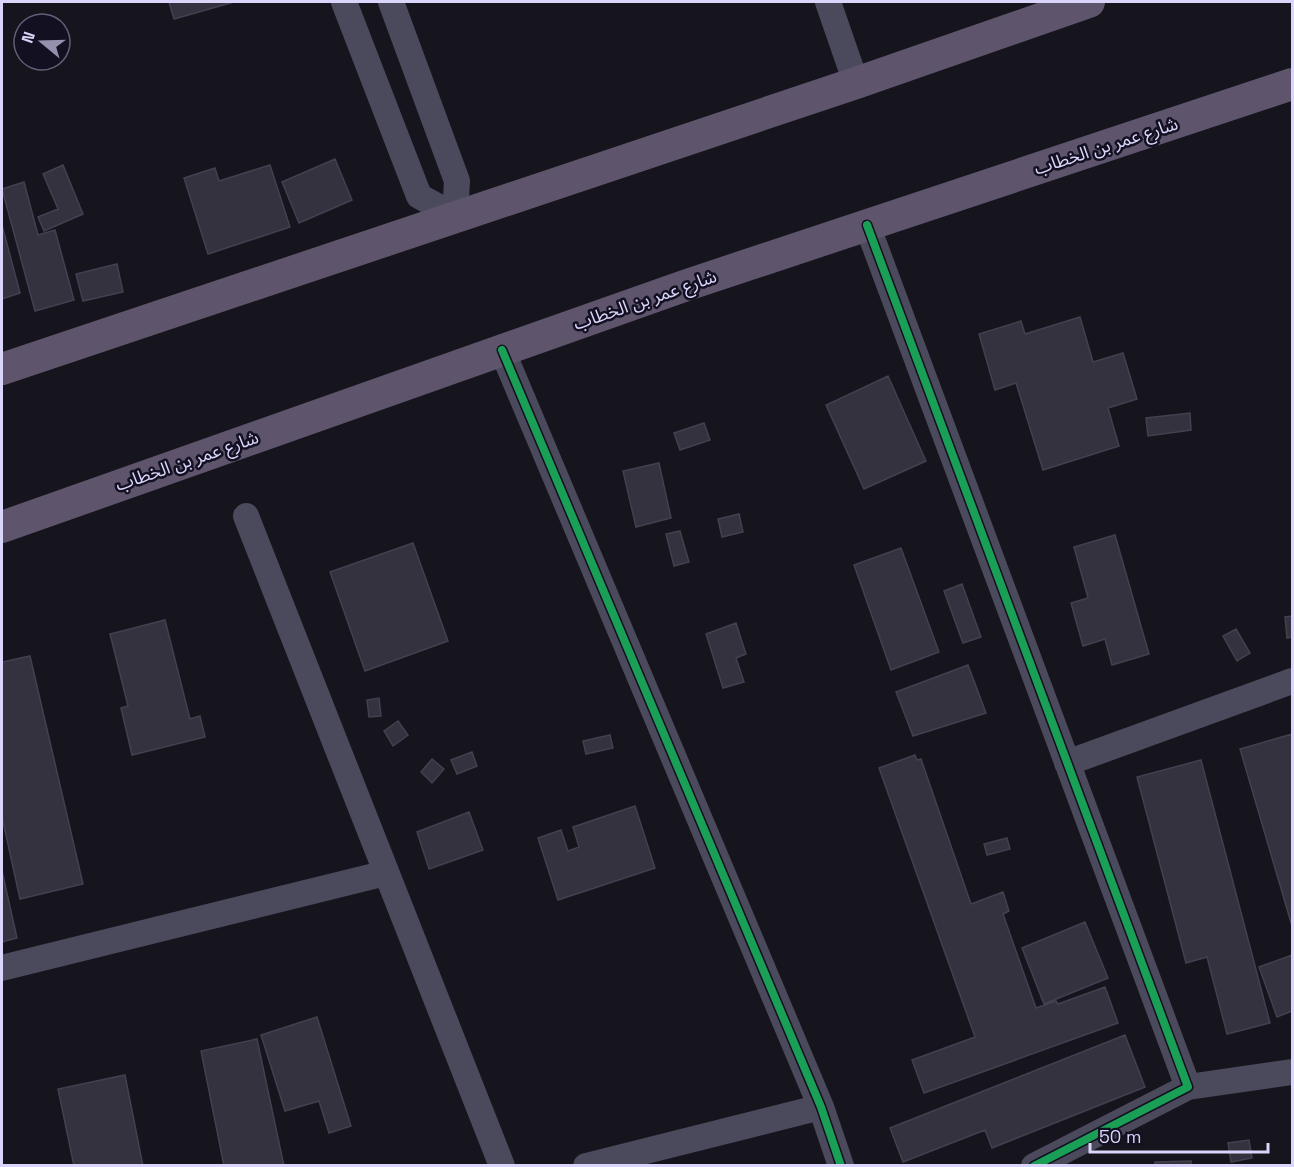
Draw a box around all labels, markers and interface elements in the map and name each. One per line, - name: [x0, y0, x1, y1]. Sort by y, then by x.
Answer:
- north arrow: [12, 12, 72, 72]
- text: N: [17, 29, 40, 46]
- street label: شارع عمر بن الخطاب: [1031, 111, 1182, 182]
- street label: شارع عمر بن الخطاب: [570, 264, 720, 338]
- street label: شارع عمر بن الخطاب: [112, 425, 262, 499]
- scale bar: [1090, 1116, 1268, 1154]
- text: 50 m: [1099, 1125, 1141, 1148]

